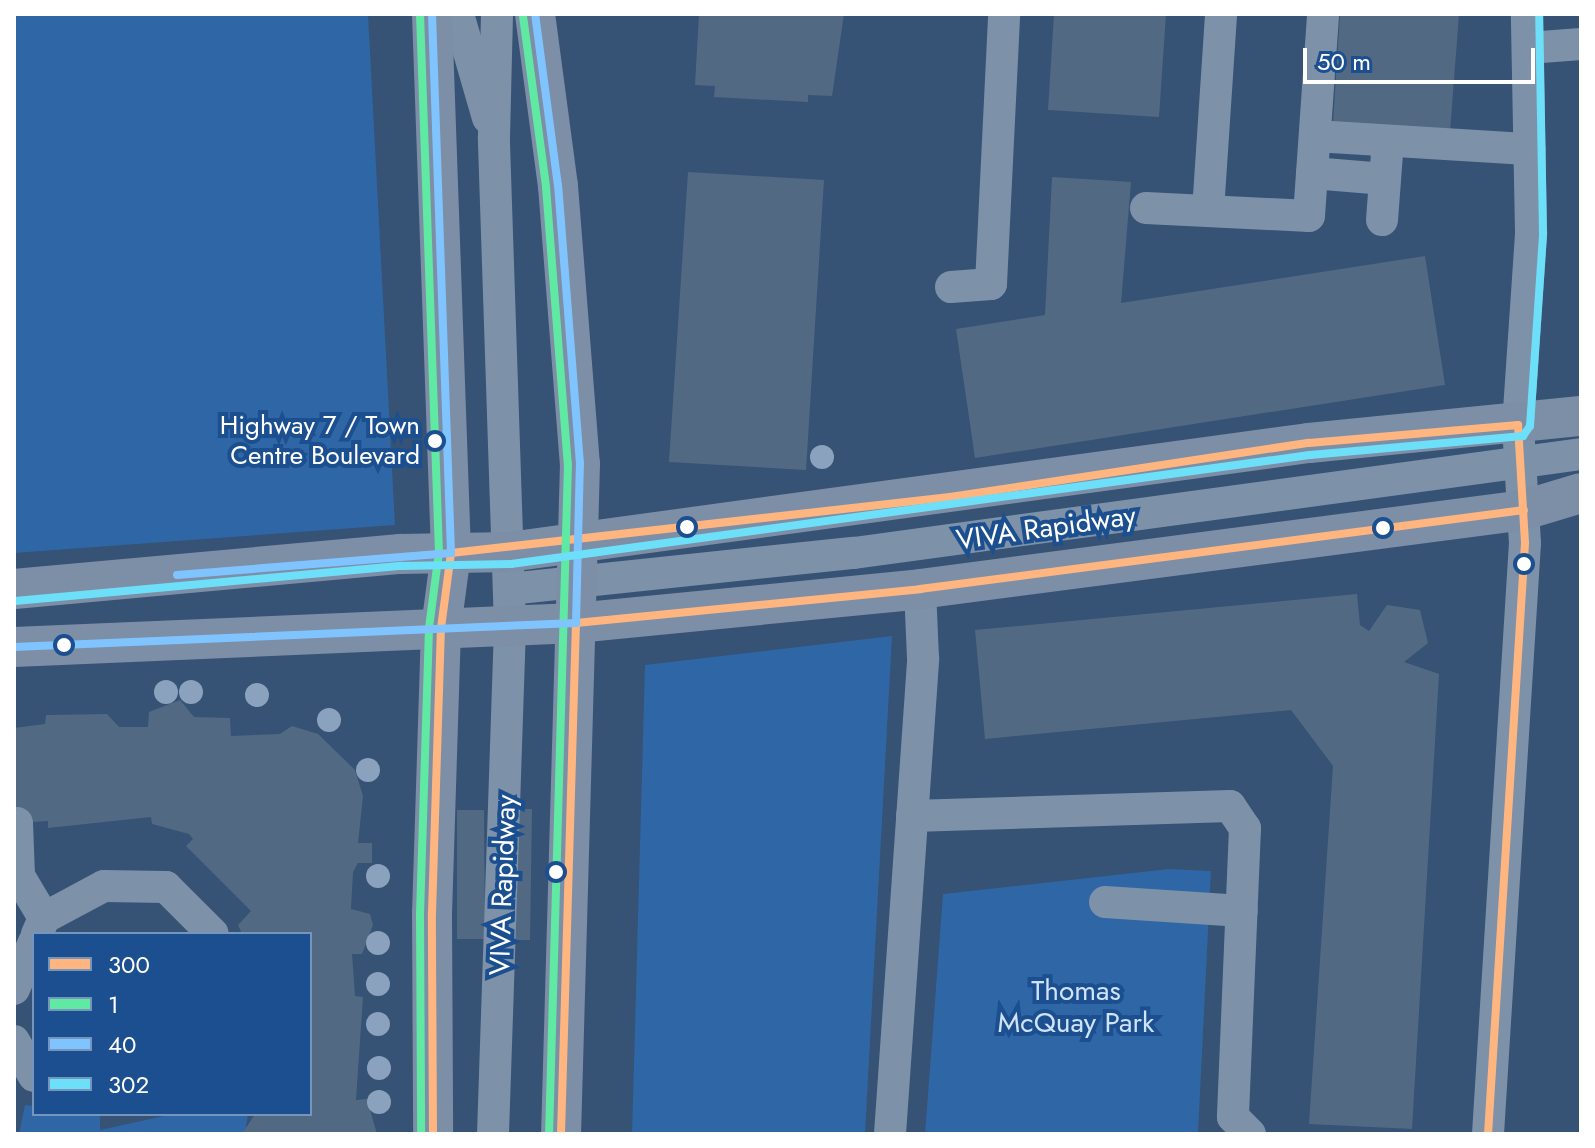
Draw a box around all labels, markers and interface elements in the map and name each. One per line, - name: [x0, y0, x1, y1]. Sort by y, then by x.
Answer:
- scale bar: [1307, 32, 1539, 82]
- text: 50 m: [1317, 44, 1371, 79]
- place label: Highway 7 / Town Centre Boulevard: [220, 410, 420, 472]
- marker: Highway 7 / Town Centre Boulevard: [427, 433, 443, 449]
- street label: VIVA Rapidway: [954, 499, 1138, 557]
- unlabelled marker: [679, 519, 695, 535]
- unlabelled marker: [1375, 520, 1391, 536]
- unlabelled marker: [1516, 556, 1532, 572]
- unlabelled marker: [56, 637, 72, 653]
- street label: VIVA Rapidway: [483, 794, 523, 976]
- unlabelled marker: [548, 864, 564, 880]
- legend: [32, 932, 312, 1116]
- text: 300: [108, 947, 150, 982]
- park label: Thomas McQuay Park: [998, 974, 1154, 1040]
- text: 1: [108, 987, 119, 1022]
- text: 40: [108, 1027, 136, 1062]
- text: 302: [108, 1067, 149, 1102]

